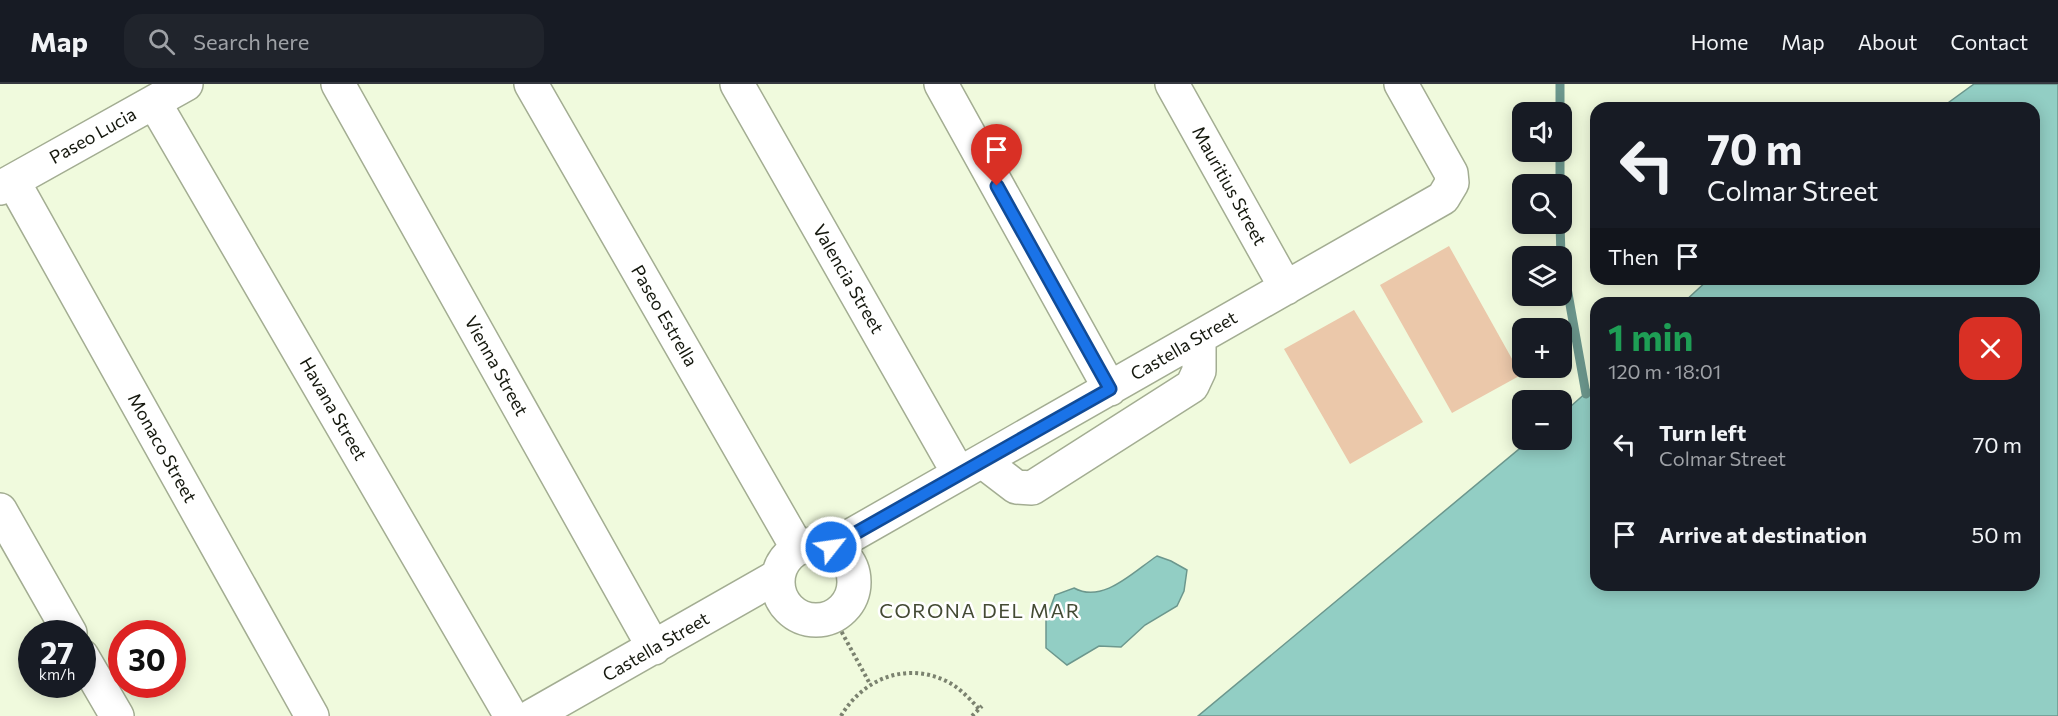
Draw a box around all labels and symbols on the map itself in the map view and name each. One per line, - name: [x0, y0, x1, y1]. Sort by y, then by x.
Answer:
- street label: Paseo Lucia: [45, 102, 140, 168]
- street label: Mauritius Street: [1188, 122, 1272, 249]
- pin: [971, 124, 1022, 186]
- street label: Valencia Street: [809, 220, 889, 337]
- street label: Paseo Estrella: [627, 261, 703, 370]
- street label: Castella Street: [1126, 306, 1241, 385]
- street label: Vienna Street: [460, 312, 533, 419]
- street label: Havana Street: [296, 353, 372, 464]
- street label: Monaco Street: [124, 389, 202, 506]
- position arrow: [799, 515, 863, 579]
- district label: CORONA DEL MAR: [879, 598, 1081, 622]
- street label: Castella Street: [598, 607, 713, 686]
- speed limit sign: 30: [108, 620, 186, 698]

